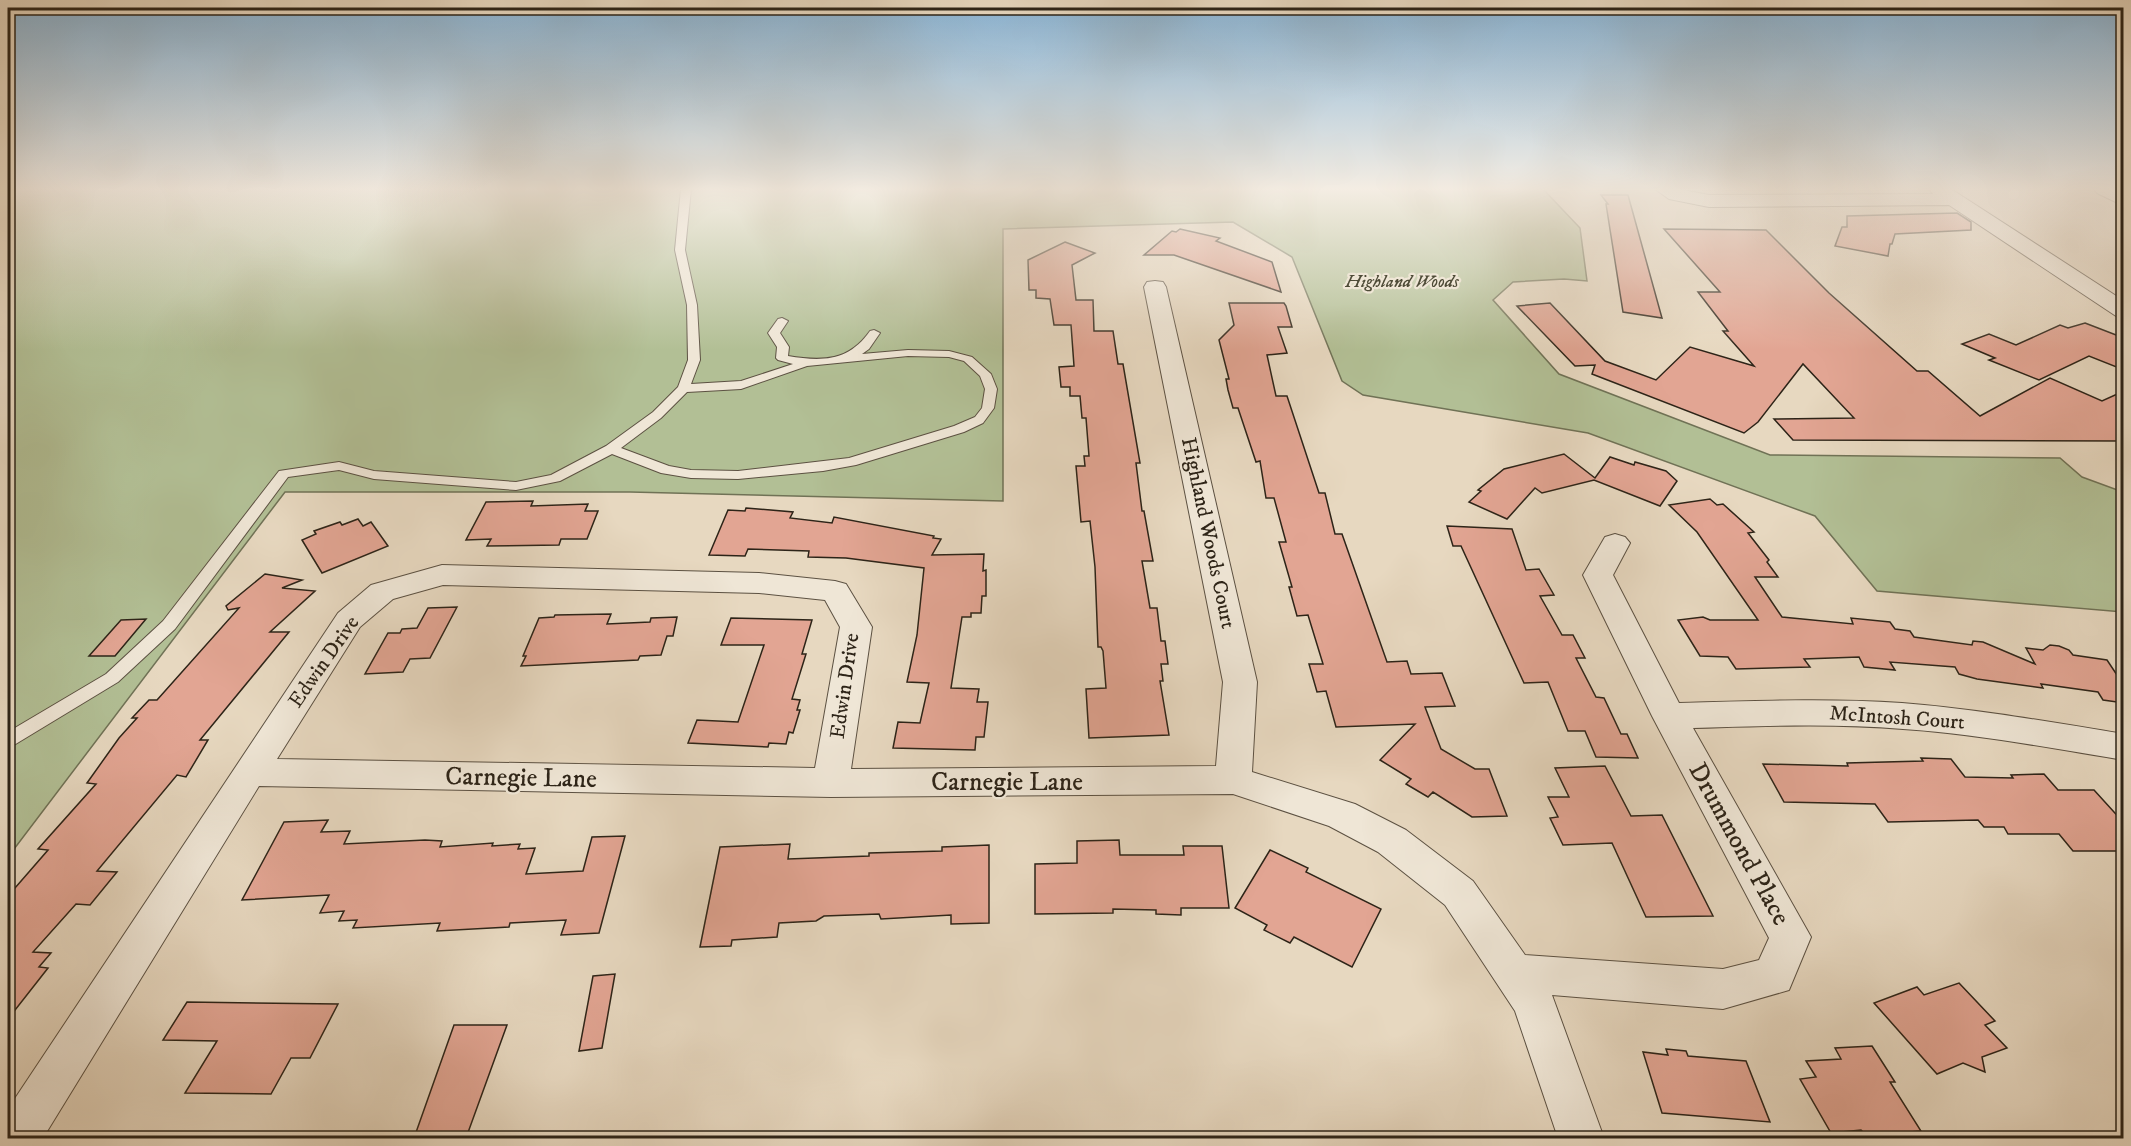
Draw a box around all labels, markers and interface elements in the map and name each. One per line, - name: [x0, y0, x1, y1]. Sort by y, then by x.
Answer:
- park label: Highland Woods: [1344, 271, 1459, 293]
- street label: Highland Woods Court: [1175, 435, 1241, 631]
- street label: Edwin Drive: [283, 611, 365, 713]
- street label: Edwin Drive: [825, 631, 865, 740]
- street label: McIntosh Court: [1828, 700, 1966, 736]
- street label: Drummond Place: [1681, 757, 1797, 931]
- street label: Carnegie Lane: [445, 760, 597, 796]
- street label: Carnegie Lane: [931, 766, 1083, 799]

